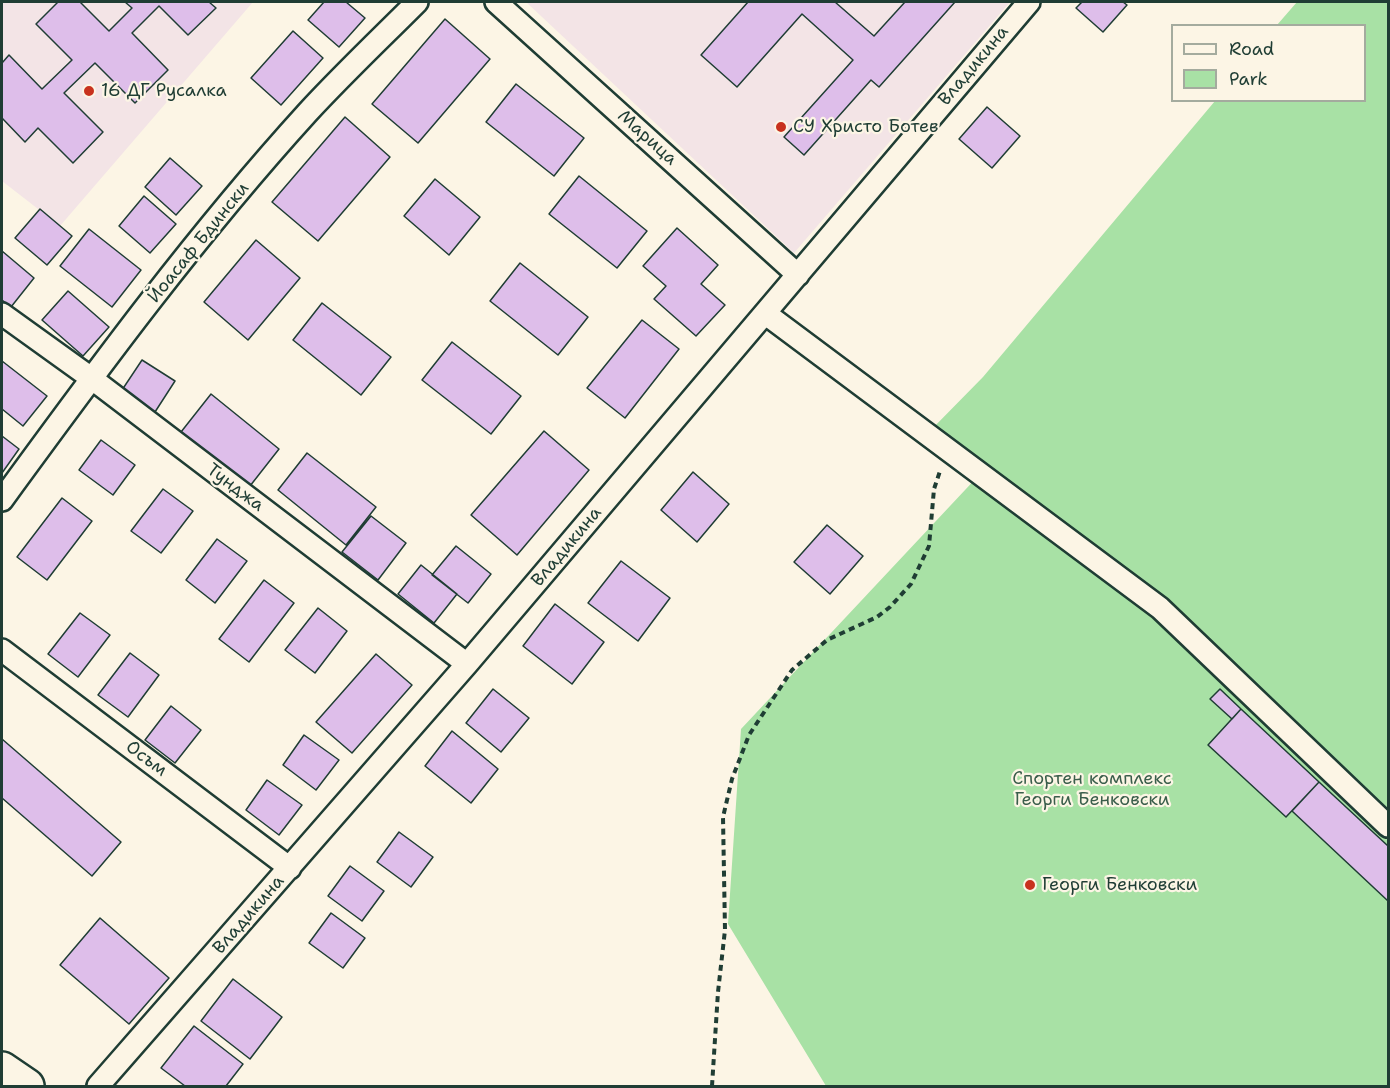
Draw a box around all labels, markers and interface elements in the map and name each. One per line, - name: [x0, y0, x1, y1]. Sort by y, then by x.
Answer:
- street label: Владикина: [934, 22, 1014, 110]
- legend: [1171, 24, 1366, 102]
- text: Road: [1229, 37, 1274, 61]
- text: Park: [1229, 67, 1268, 91]
- place label: 16 ДГ Русалка: [101, 80, 227, 102]
- marker: 16 ДГ Русалка: [82, 84, 96, 98]
- street label: Марица: [613, 106, 681, 170]
- place label: СУ Христо Ботев: [793, 116, 939, 138]
- marker: СУ Христо Ботев: [774, 120, 788, 134]
- street label: Йоасаф Бдински: [144, 178, 254, 308]
- street label: Тунджа: [202, 459, 268, 517]
- street label: Владикина: [527, 503, 607, 591]
- street label: Осъм: [121, 736, 171, 782]
- park label: Спортен комплекс Георги Бенковски: [1012, 768, 1172, 810]
- street label: Владикина: [209, 871, 289, 959]
- place label: Георги Бенковски: [1042, 874, 1197, 896]
- marker: Георги Бенковски: [1023, 878, 1037, 892]

